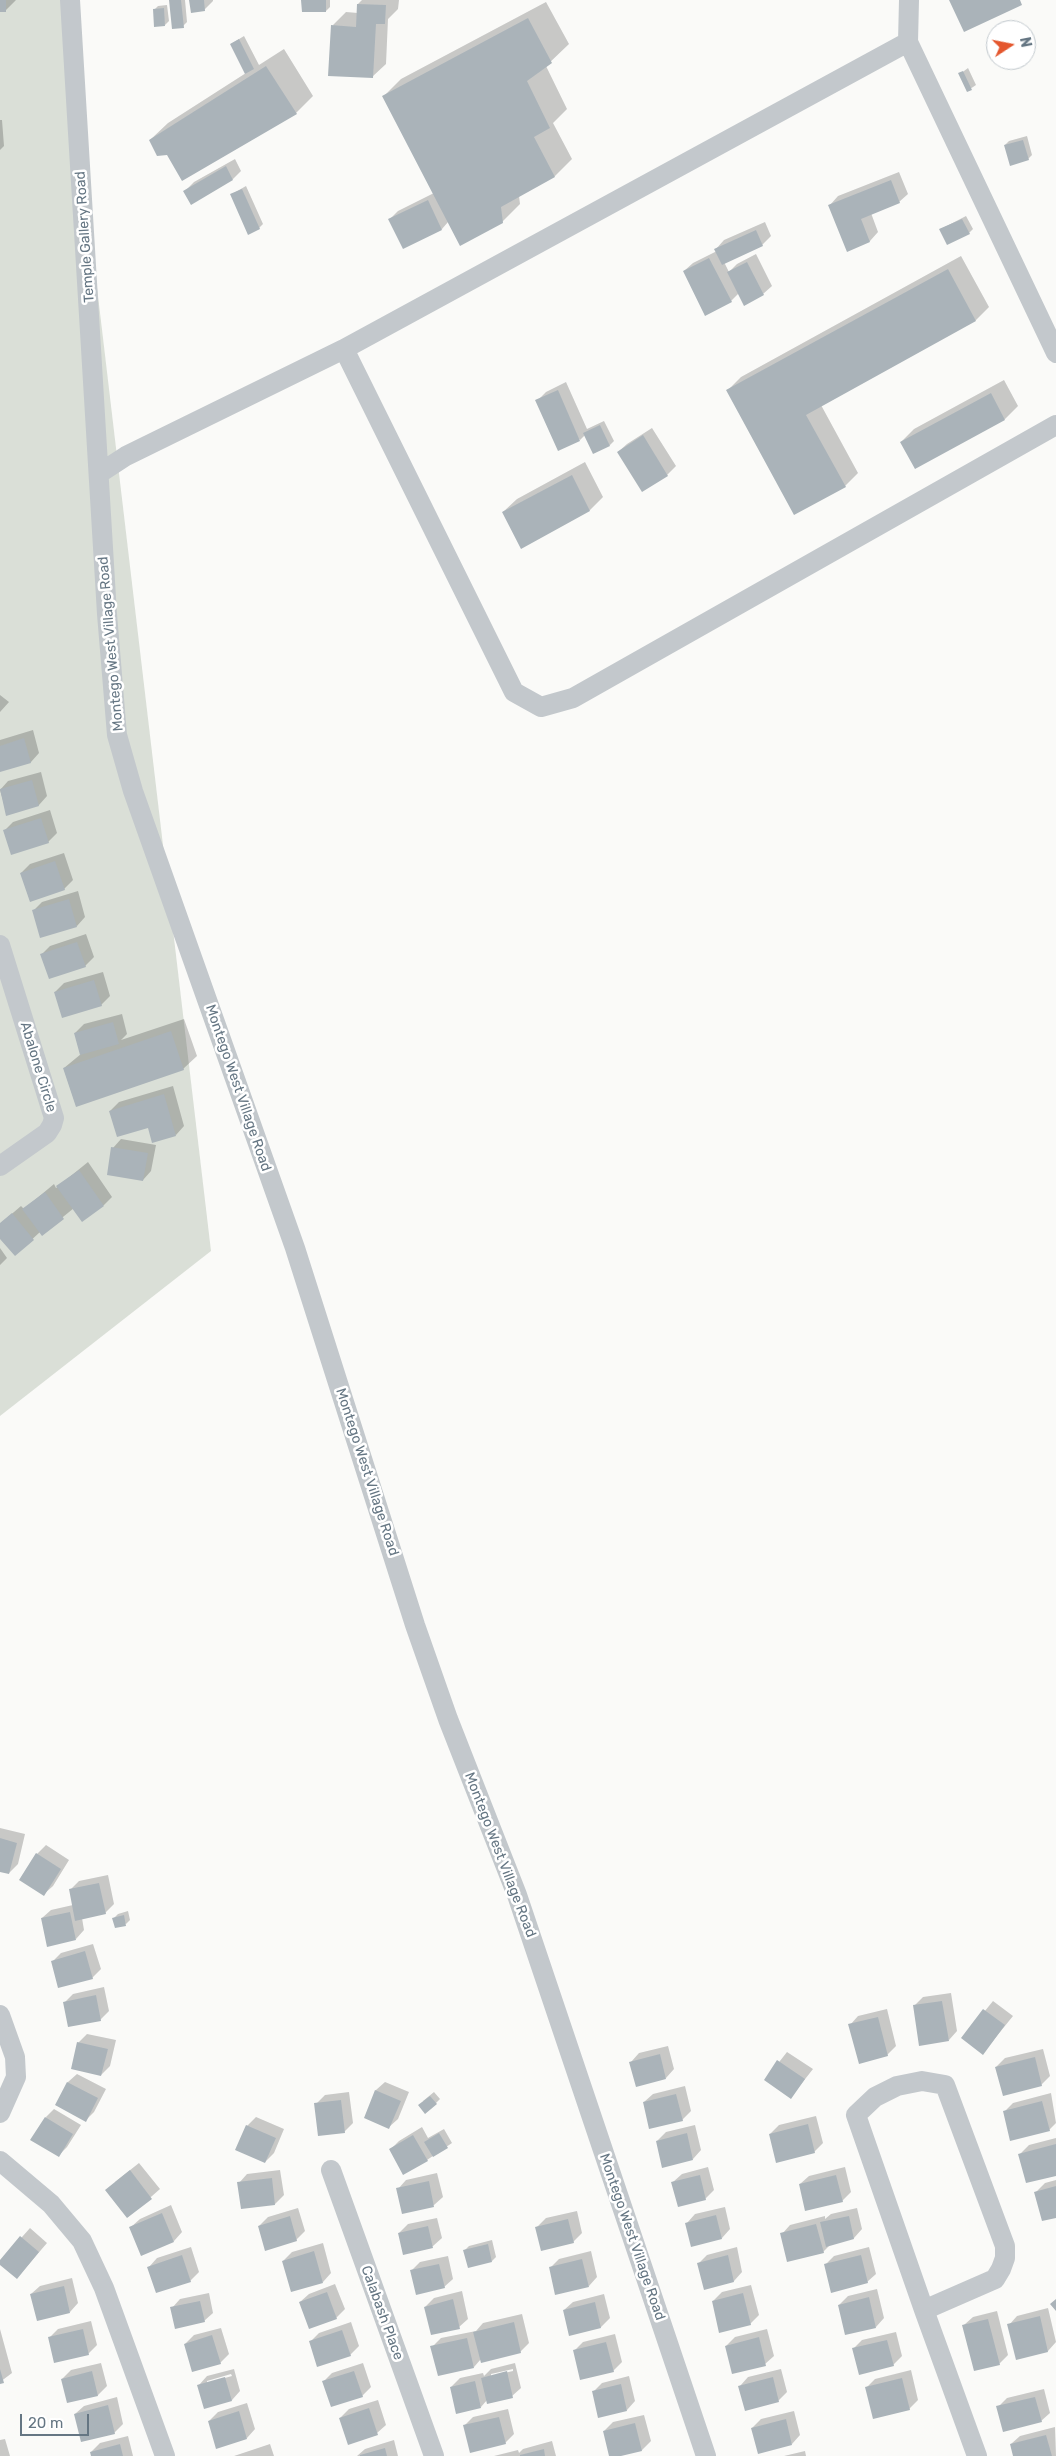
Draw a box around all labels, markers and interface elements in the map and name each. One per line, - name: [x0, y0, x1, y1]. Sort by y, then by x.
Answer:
- north arrow: [986, 20, 1036, 70]
- text: N: [1016, 36, 1035, 49]
- street label: Temple Gallery Road: [72, 171, 98, 303]
- street label: Montego West Village Road: [95, 556, 127, 732]
- street label: Montego West Village Road: [202, 1002, 274, 1174]
- street label: Abalone Circle: [16, 1020, 60, 1114]
- street label: Montego West Village Road: [332, 1386, 402, 1558]
- street label: Montego West Village Road: [461, 1770, 539, 1940]
- street label: Montego West Village Road: [596, 2151, 668, 2323]
- street label: Calabash Place: [357, 2264, 407, 2362]
- scale bar: [22, 2404, 91, 2436]
- text: 20 m: [28, 2414, 63, 2432]

